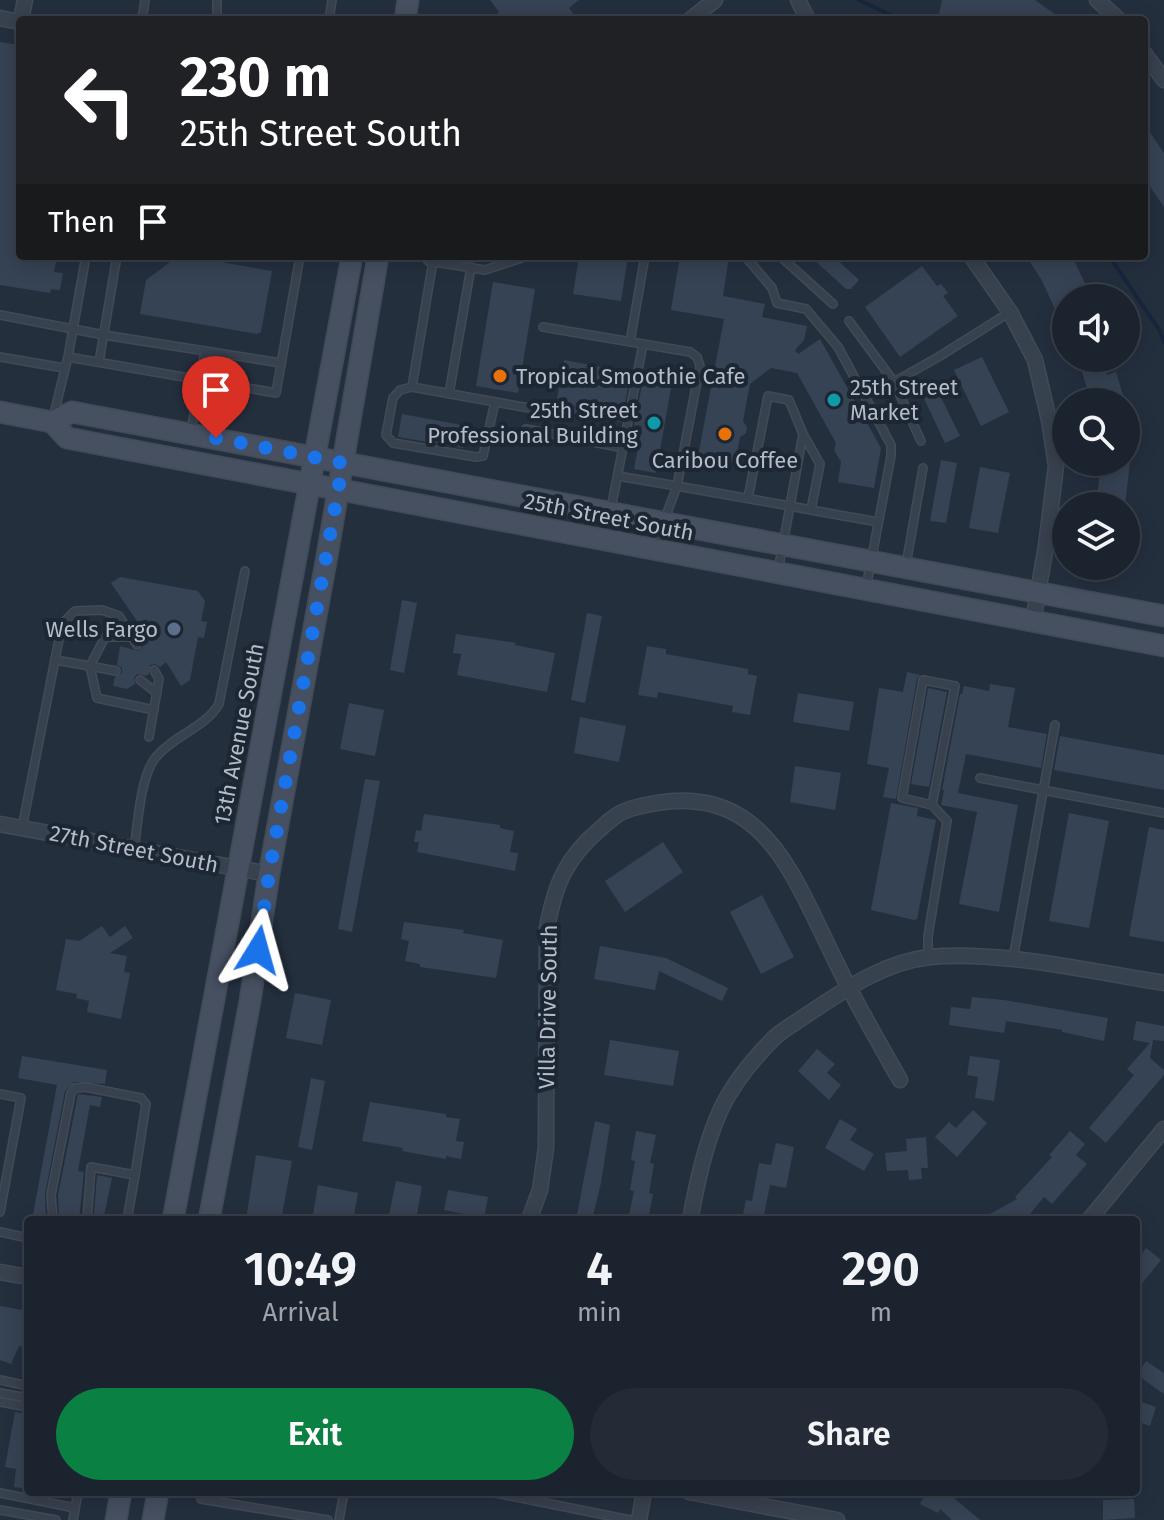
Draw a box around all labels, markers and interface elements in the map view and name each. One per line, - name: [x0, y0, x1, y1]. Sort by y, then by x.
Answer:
- text: 230 m: [180, 44, 331, 111]
- icon: left: [48, 48, 152, 152]
- text: 25th Street South: [180, 112, 462, 156]
- icon: arrive: [131, 200, 175, 244]
- text: Then: [48, 204, 115, 240]
- map controls: [1052, 284, 1140, 580]
- button: sound: [1052, 284, 1140, 372]
- pin: [182, 356, 250, 438]
- place label: Tropical Smoothie Cafe: [516, 363, 746, 390]
- marker: Tropical Smoothie Cafe: [491, 367, 509, 385]
- icon: arrive: [194, 368, 238, 412]
- place label: 25th Street Market: [850, 374, 958, 426]
- button: search: [1052, 388, 1140, 476]
- marker: 25th Street Market: [825, 391, 843, 409]
- place label: 25th Street Professional Building: [427, 397, 639, 449]
- marker: 25th Street Professional Building: [645, 414, 663, 432]
- marker: Caribou Coffee: [716, 425, 734, 443]
- place label: Caribou Coffee: [652, 447, 798, 474]
- street label: 25th Street South: [522, 487, 696, 547]
- button: layers: [1052, 492, 1140, 580]
- place label: Wells Fargo: [46, 616, 158, 643]
- marker: Wells Fargo: [165, 620, 183, 638]
- street label: 13th Avenue South: [208, 641, 270, 827]
- street label: 27th Street South: [47, 819, 221, 879]
- position arrow: [216, 908, 300, 992]
- street label: Villa Drive South: [533, 924, 563, 1090]
- text: 10:49: [244, 1240, 357, 1298]
- text: 4: [586, 1240, 613, 1298]
- text: 290: [842, 1240, 920, 1298]
- text: Arrival: [262, 1297, 339, 1328]
- text: min: [577, 1297, 622, 1328]
- text: m: [870, 1297, 892, 1328]
- button: Exit: [56, 1388, 574, 1480]
- button: Share: [590, 1388, 1108, 1480]

